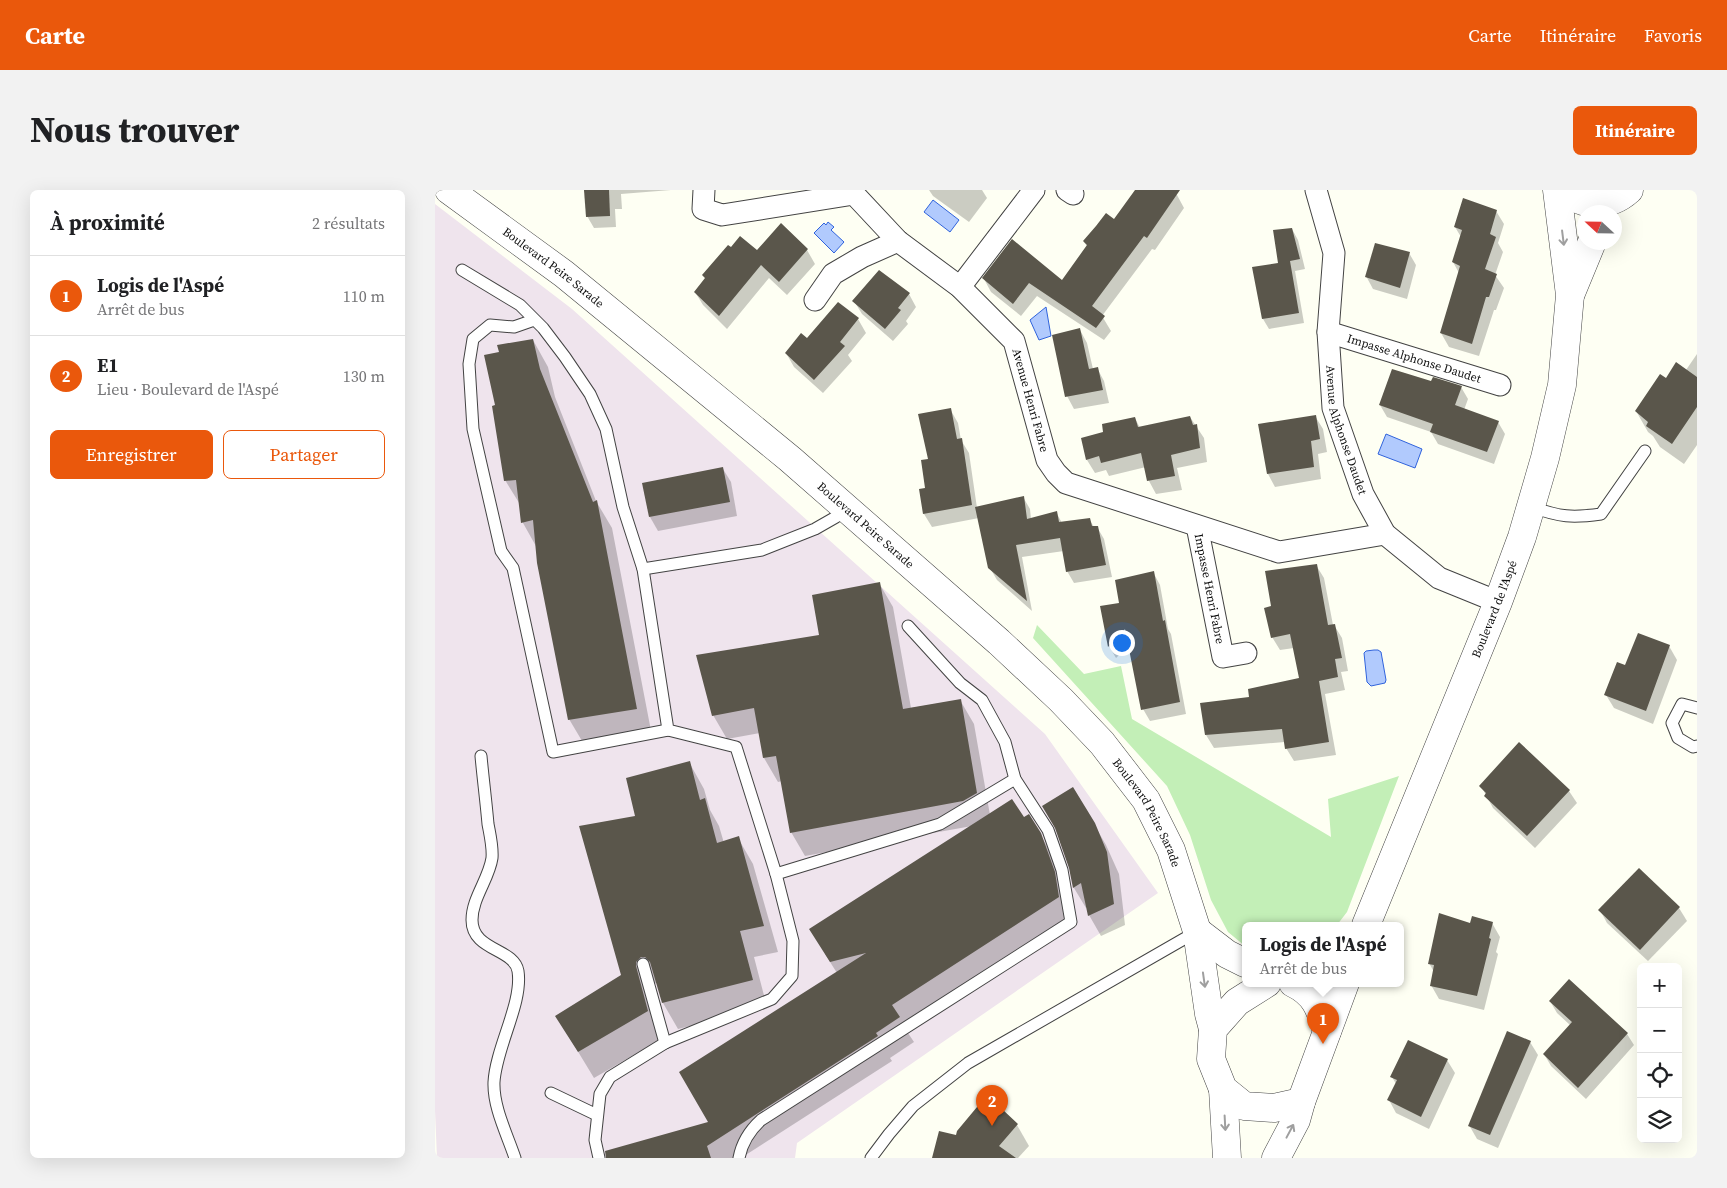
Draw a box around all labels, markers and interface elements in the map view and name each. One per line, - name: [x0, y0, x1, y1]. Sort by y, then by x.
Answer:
- text: Carte: [25, 19, 85, 52]
- text: Carte: [1468, 23, 1512, 48]
- text: Itinéraire: [1540, 23, 1616, 48]
- text: Favoris: [1644, 23, 1702, 48]
- text: Nous trouver: [30, 106, 239, 154]
- button: Itinéraire: [1573, 106, 1697, 155]
- north arrow: [1577, 205, 1622, 250]
- text: À proximité: [50, 208, 165, 237]
- text: 2 résultats: [312, 212, 385, 234]
- street label: Boulevard Peire Sarade: [499, 224, 607, 312]
- one-way arrow: [1558, 230, 1568, 246]
- text: Logis de l'Aspé: [97, 272, 224, 298]
- text: 1: [62, 285, 70, 307]
- text: 110 m: [343, 285, 385, 307]
- text: Arrêt de bus: [97, 298, 184, 320]
- street label: Impasse Alphonse Daudet: [1345, 330, 1483, 387]
- street label: Avenue Henri Fabre: [1008, 347, 1052, 454]
- text: E1: [97, 352, 119, 378]
- text: 2: [62, 365, 70, 387]
- text: 130 m: [343, 365, 385, 387]
- street label: Avenue Alphonse Daudet: [1322, 365, 1371, 497]
- text: Lieu · Boulevard de l'Aspé: [97, 378, 279, 400]
- button: Enregistrer: [50, 430, 213, 479]
- button: Partager: [223, 430, 385, 479]
- street label: Boulevard Peire Sarade: [814, 478, 917, 572]
- street label: Impasse Henri Fabre: [1191, 532, 1228, 645]
- street label: Boulevard de l'Aspé: [1468, 558, 1521, 660]
- your location: [1109, 630, 1135, 656]
- street label: Boulevard Peire Sarade: [1109, 755, 1184, 869]
- popup: [1242, 922, 1404, 987]
- text: Logis de l'Aspé: [1259, 931, 1387, 957]
- text: Arrêt de bus: [1259, 957, 1347, 979]
- map controls: [1637, 963, 1682, 1143]
- button: +: [1637, 963, 1682, 1008]
- one-way arrow: [1199, 971, 1209, 987]
- pin: 1: [1307, 1003, 1339, 1044]
- button: −: [1637, 1008, 1682, 1053]
- button: locate: [1637, 1053, 1682, 1098]
- pin: 2: [976, 1085, 1008, 1126]
- button: layers: [1637, 1098, 1682, 1143]
- one-way arrow: [1221, 1115, 1230, 1131]
- one-way arrow: [1286, 1124, 1295, 1139]

